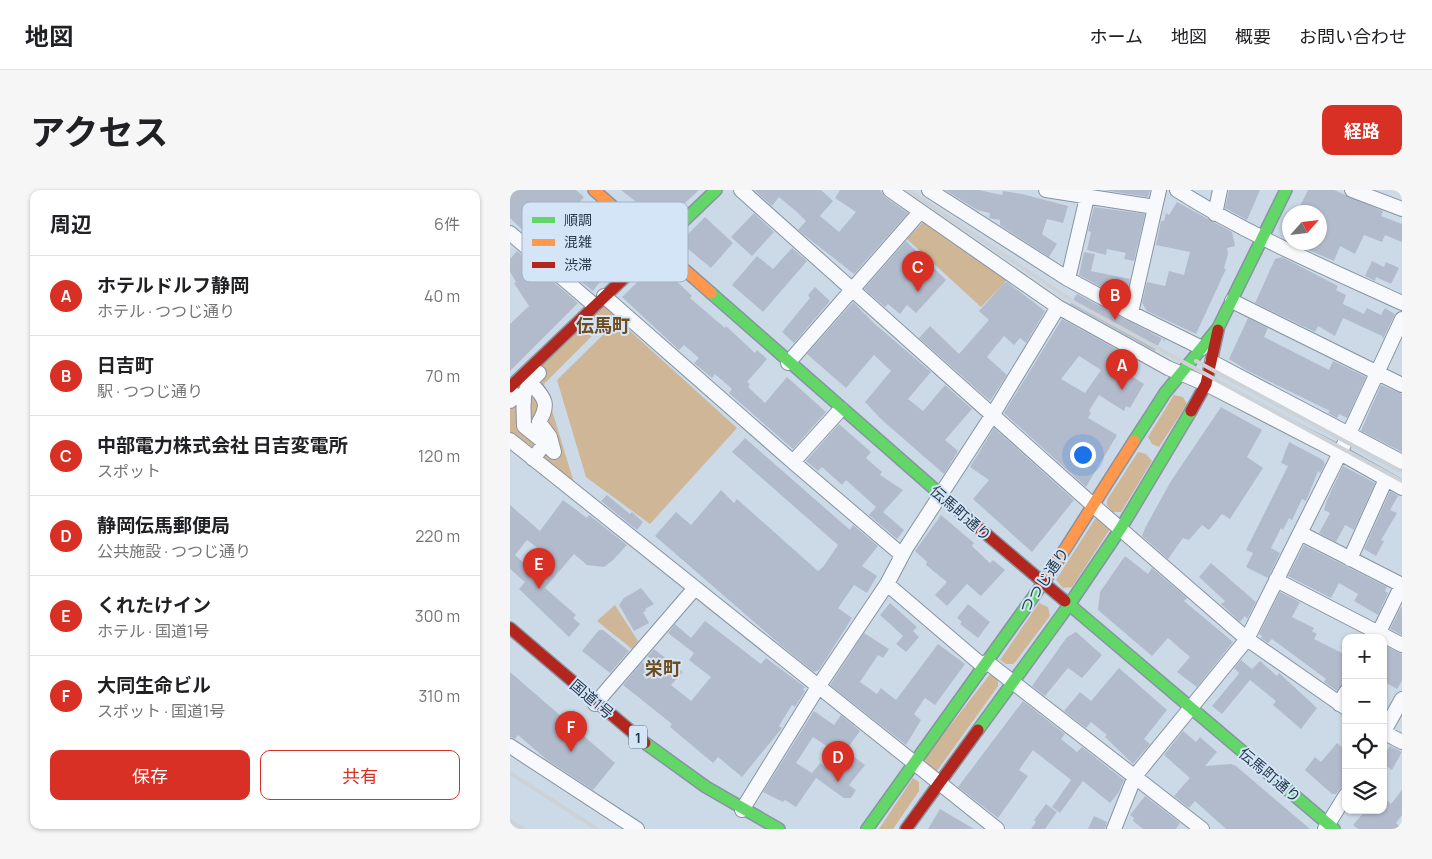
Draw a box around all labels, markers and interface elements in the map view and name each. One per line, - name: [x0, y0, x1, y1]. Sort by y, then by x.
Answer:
- text: 地図: [25, 19, 73, 52]
- text: ホーム: [1090, 24, 1143, 48]
- text: 地図: [1171, 24, 1207, 48]
- text: 概要: [1235, 24, 1271, 48]
- text: お問い合わせ: [1299, 24, 1407, 48]
- button: 経路: [1322, 105, 1402, 155]
- text: アクセス: [30, 108, 168, 156]
- legend: [522, 202, 688, 282]
- north arrow: [1282, 205, 1327, 250]
- text: 周辺: [50, 210, 92, 238]
- text: 順調: [564, 210, 592, 229]
- text: 6件: [434, 213, 460, 235]
- text: 混雑: [564, 232, 592, 251]
- pin: C: [902, 251, 934, 292]
- text: 渋滞: [564, 255, 592, 274]
- text: ホテルドルフ静岡: [97, 272, 249, 298]
- pin: B: [1099, 279, 1131, 320]
- text: A: [61, 285, 71, 307]
- text: 40 m: [424, 285, 460, 307]
- text: ホテル · つつじ通り: [97, 300, 235, 322]
- district label: 伝馬町: [576, 313, 630, 337]
- pin: A: [1106, 349, 1138, 390]
- text: 日吉町: [97, 352, 154, 378]
- text: B: [61, 365, 71, 387]
- text: 70 m: [425, 365, 460, 387]
- text: 駅 · つつじ通り: [97, 380, 203, 402]
- text: 中部電力株式会社 日吉変電所: [97, 432, 348, 458]
- your location: [1070, 442, 1096, 468]
- text: C: [60, 445, 72, 467]
- text: 120 m: [418, 445, 460, 467]
- text: スポット: [97, 460, 161, 482]
- street label: 伝馬町通り: [926, 480, 996, 546]
- text: 静岡伝馬郵便局: [97, 512, 230, 538]
- text: D: [60, 525, 72, 547]
- text: 220 m: [415, 525, 460, 547]
- text: 公共施設 · つつじ通り: [97, 540, 251, 562]
- street label: つつじ通り: [1014, 543, 1074, 617]
- pin: E: [523, 548, 555, 589]
- text: くれたけイン: [97, 592, 211, 618]
- text: E: [61, 605, 71, 627]
- text: 300 m: [415, 605, 460, 627]
- text: ホテル · 国道1号: [97, 620, 209, 642]
- map controls: [1342, 634, 1387, 814]
- button: +: [1342, 634, 1387, 679]
- district label: 栄町: [645, 656, 681, 680]
- text: 大同生命ビル: [97, 672, 211, 698]
- street label: 国道1号: [566, 675, 618, 723]
- button: −: [1342, 679, 1387, 724]
- text: F: [62, 685, 70, 707]
- text: 310 m: [418, 685, 460, 707]
- text: スポット · 国道1号: [97, 700, 225, 722]
- pin: F: [555, 711, 587, 752]
- button: locate: [1342, 724, 1387, 769]
- road number: 1: [629, 726, 647, 748]
- pin: D: [822, 741, 854, 782]
- street label: 伝馬町通り: [1235, 743, 1305, 807]
- button: 保存: [50, 750, 250, 800]
- button: 共有: [260, 750, 460, 800]
- button: layers: [1342, 769, 1387, 814]

